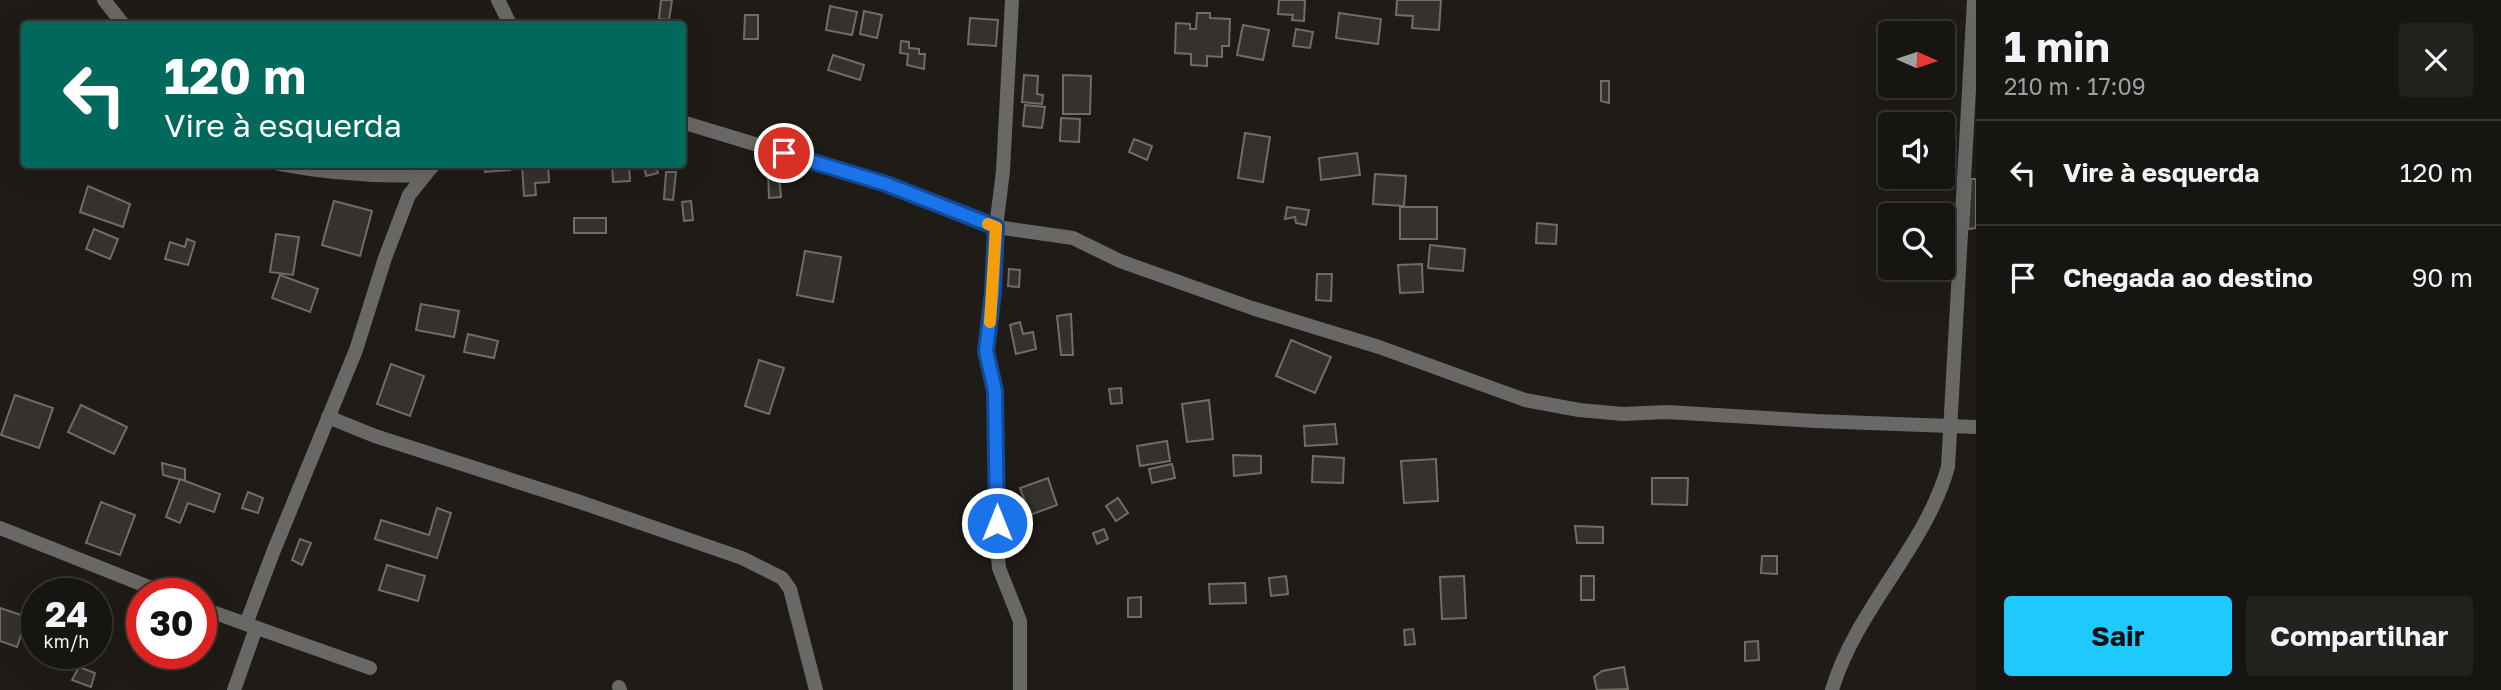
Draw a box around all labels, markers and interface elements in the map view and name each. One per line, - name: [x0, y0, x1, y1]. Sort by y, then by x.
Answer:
- north arrow: [1878, 21, 1955, 98]
- map controls: [1878, 21, 1955, 280]
- text: 1 min: [2004, 21, 2110, 71]
- button: close: [2399, 23, 2473, 97]
- text: 120 m: [164, 46, 306, 105]
- icon: left: [49, 49, 140, 140]
- text: 210 m · 17:09: [2004, 72, 2146, 100]
- text: Vire à esquerda: [164, 106, 402, 144]
- button: sound: [1878, 112, 1955, 189]
- pin: [754, 123, 814, 183]
- icon: arrive: [765, 134, 803, 172]
- icon: left: [2004, 154, 2042, 192]
- text: Vire à esquerda: [2063, 157, 2259, 188]
- text: 120 m: [2400, 157, 2473, 188]
- button: search: [1878, 203, 1955, 280]
- icon: arrive: [2004, 259, 2042, 297]
- text: Chegada ao destino: [2063, 262, 2313, 293]
- text: 90 m: [2412, 262, 2473, 293]
- position arrow: [960, 486, 1034, 560]
- speed limit sign: 30: [126, 578, 217, 669]
- text: 24: [45, 593, 88, 635]
- button: Sair: [2004, 596, 2232, 676]
- button: Compartilhar: [2246, 596, 2473, 676]
- text: km/h: [44, 630, 89, 652]

